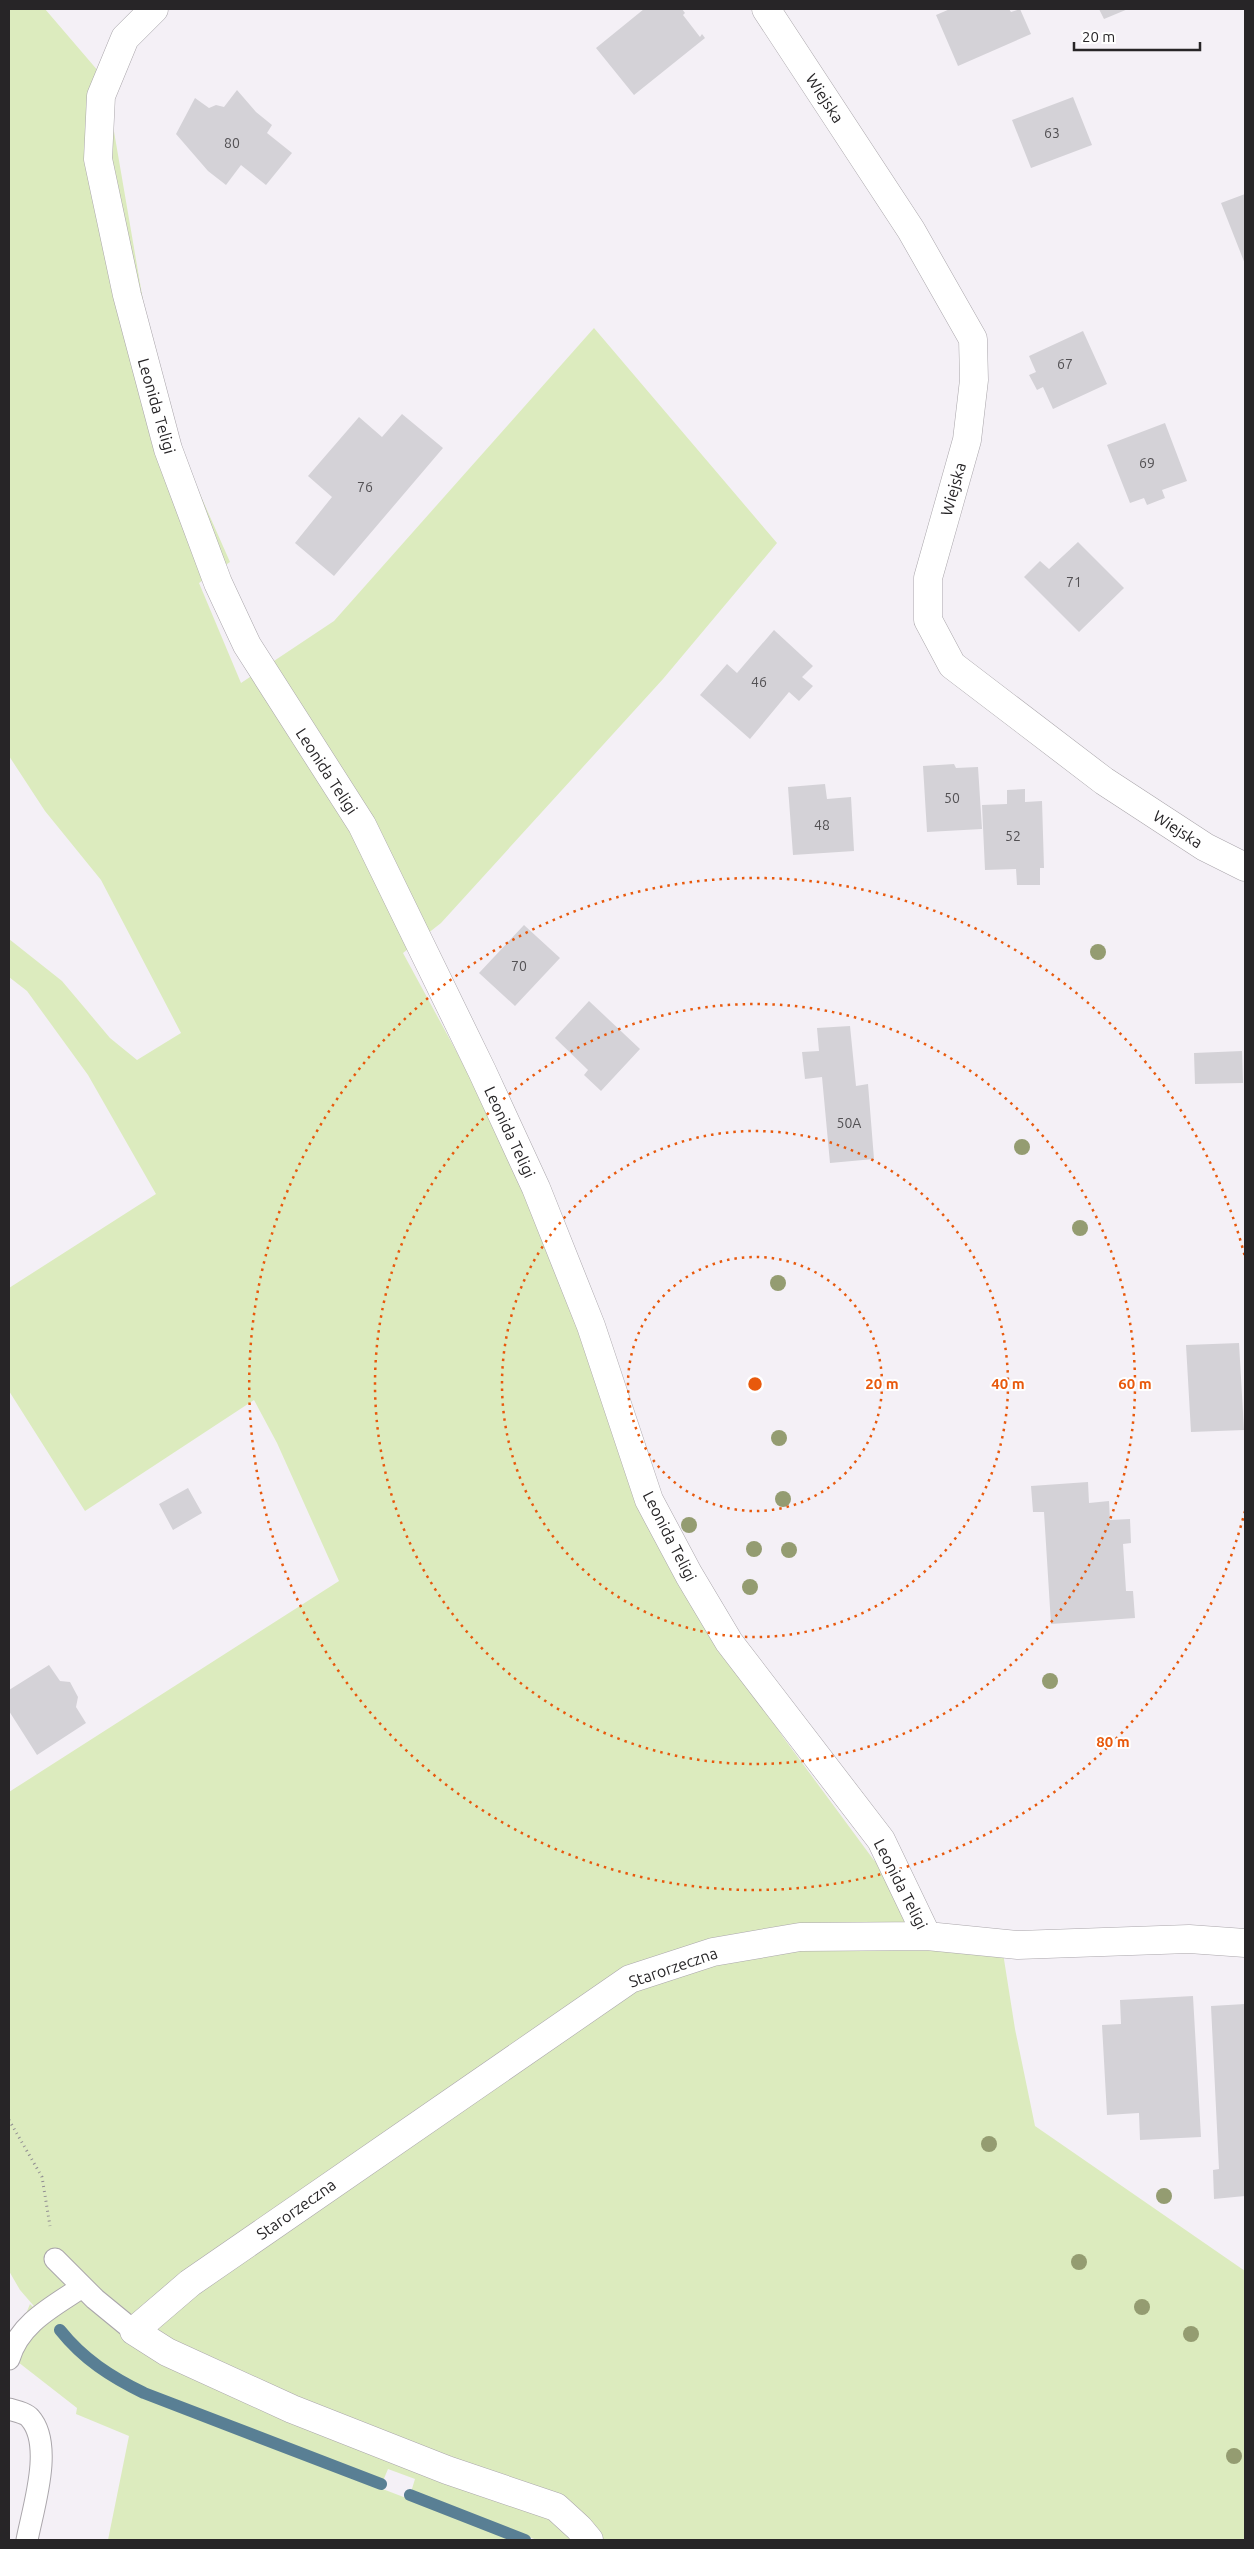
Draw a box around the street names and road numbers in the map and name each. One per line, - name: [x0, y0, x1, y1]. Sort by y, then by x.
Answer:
- street label: Wiejska: [802, 70, 848, 126]
- street label: Leonida Teligi: [135, 356, 179, 456]
- street label: Wiejska: [937, 460, 969, 518]
- street label: Leonida Teligi: [293, 725, 361, 817]
- street label: Wiejska: [1150, 806, 1206, 852]
- street label: Leonida Teligi: [481, 1083, 539, 1181]
- street label: Leonida Teligi: [640, 1488, 700, 1584]
- street label: Leonida Teligi: [871, 1836, 931, 1932]
- street label: Starorzeczna: [626, 1943, 720, 1991]
- street label: Starorzeczna: [253, 2175, 339, 2243]

